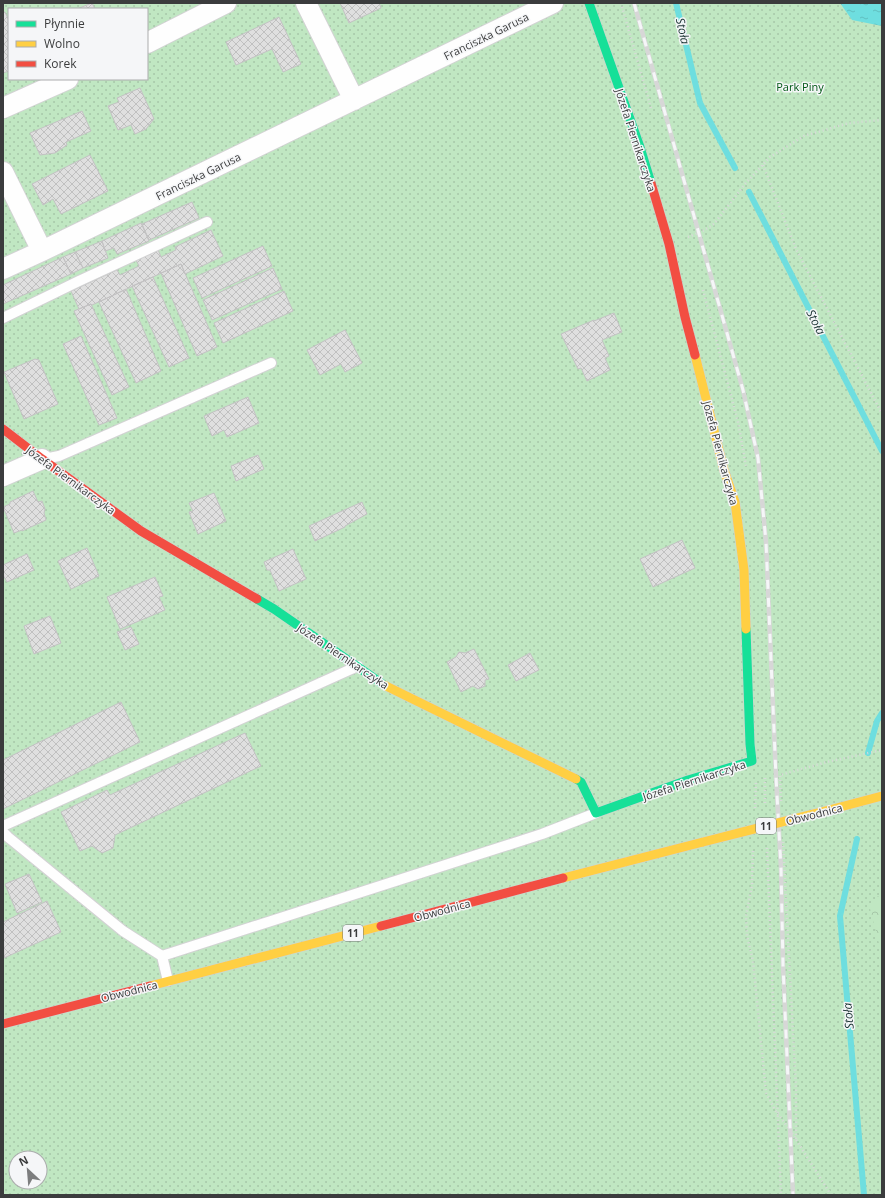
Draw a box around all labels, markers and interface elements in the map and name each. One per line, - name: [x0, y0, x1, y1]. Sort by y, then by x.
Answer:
- legend: [8, 8, 148, 80]
- street label: Franciszka Garusa: [441, 9, 531, 63]
- text: Płynnie: [44, 15, 85, 32]
- water label: Stoła: [672, 16, 694, 46]
- text: Wolno: [44, 35, 80, 52]
- text: Korek: [44, 55, 77, 72]
- park label: Park Piny: [776, 79, 824, 94]
- street label: Józefa Piernikarczyka: [612, 86, 660, 193]
- street label: Franciszka Garusa: [153, 149, 243, 203]
- water label: Stoła: [802, 306, 830, 338]
- street label: Józefa Piernikarczyka: [700, 398, 742, 507]
- street label: Józefa Piernikarczyka: [22, 442, 119, 518]
- street label: Józefa Piernikarczyka: [293, 619, 392, 692]
- street label: Józefa Piernikarczyka: [640, 756, 747, 804]
- street label: Obwodnica: [784, 800, 844, 828]
- road number: 11: [756, 818, 776, 834]
- street label: Obwodnica: [412, 895, 472, 925]
- road number: 11: [343, 925, 363, 941]
- street label: Obwodnica: [99, 977, 159, 1005]
- water label: Stoła: [838, 1002, 858, 1030]
- north arrow: [8, 1150, 48, 1190]
- text: N: [16, 1152, 31, 1169]

